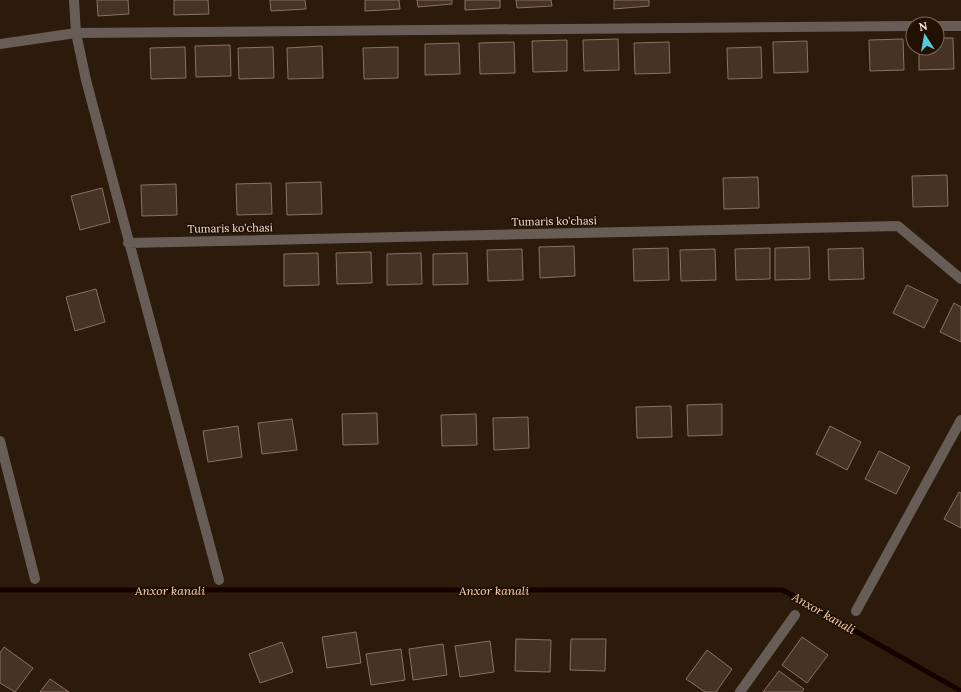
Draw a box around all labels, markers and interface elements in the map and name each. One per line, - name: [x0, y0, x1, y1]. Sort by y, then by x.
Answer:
- north arrow: [905, 16, 945, 56]
- text: N: [918, 18, 929, 34]
- street label: Tumaris ko'chasi: [511, 213, 597, 229]
- street label: Tumaris ko'chasi: [187, 220, 273, 236]
- water label: Anxor kanali: [134, 583, 205, 598]
- water label: Anxor kanali: [458, 583, 529, 598]
- water label: Anxor kanali: [789, 588, 858, 637]

